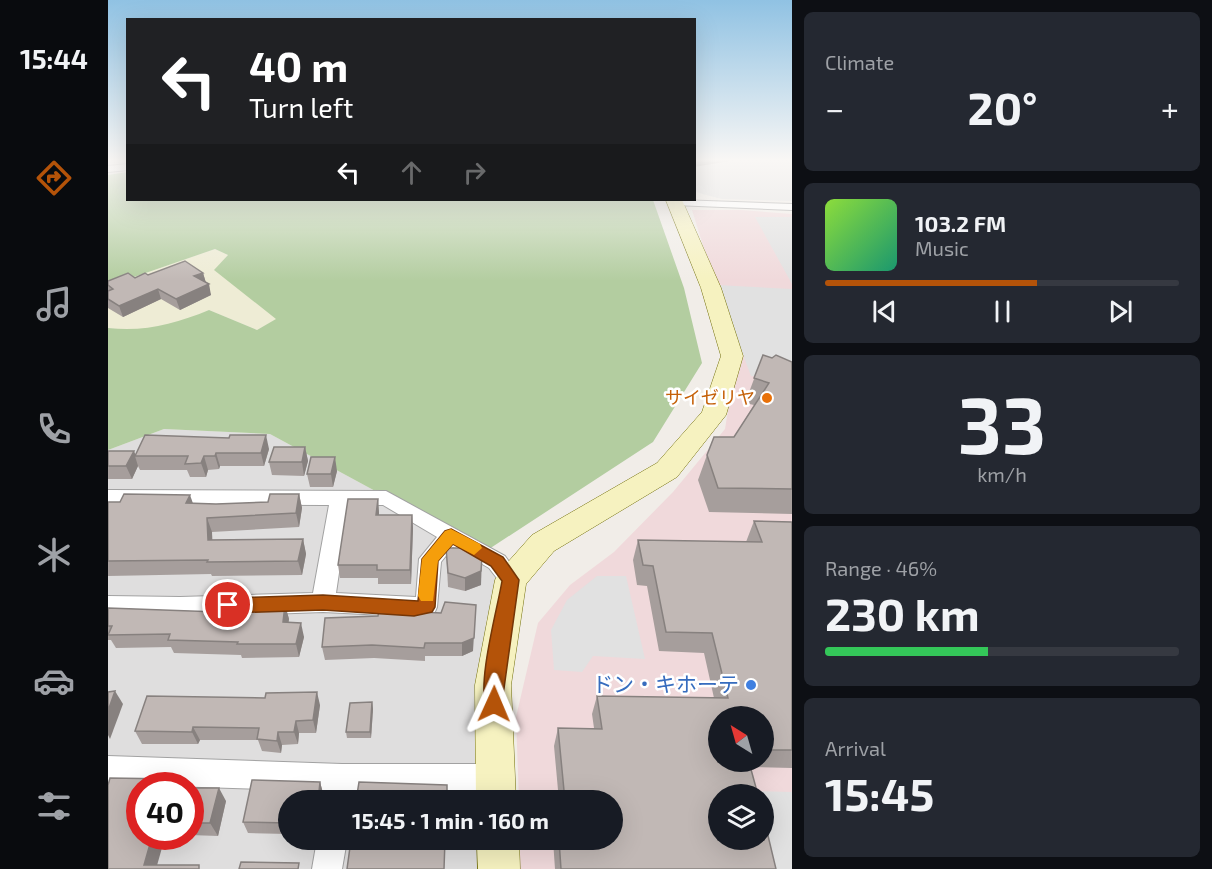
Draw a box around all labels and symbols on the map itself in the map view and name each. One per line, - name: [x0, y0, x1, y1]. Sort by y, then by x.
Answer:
- place label: サイゼリヤ: [665, 386, 755, 408]
- marker: サイゼリヤ: [760, 391, 774, 405]
- pin: [202, 579, 253, 630]
- place label: ドン・キホーテ: [592, 671, 739, 696]
- position arrow: [462, 672, 526, 736]
- marker: ドン・キホーテ: [744, 678, 758, 692]
- north arrow: [708, 706, 774, 772]
- speed limit sign: 40: [126, 772, 204, 850]

